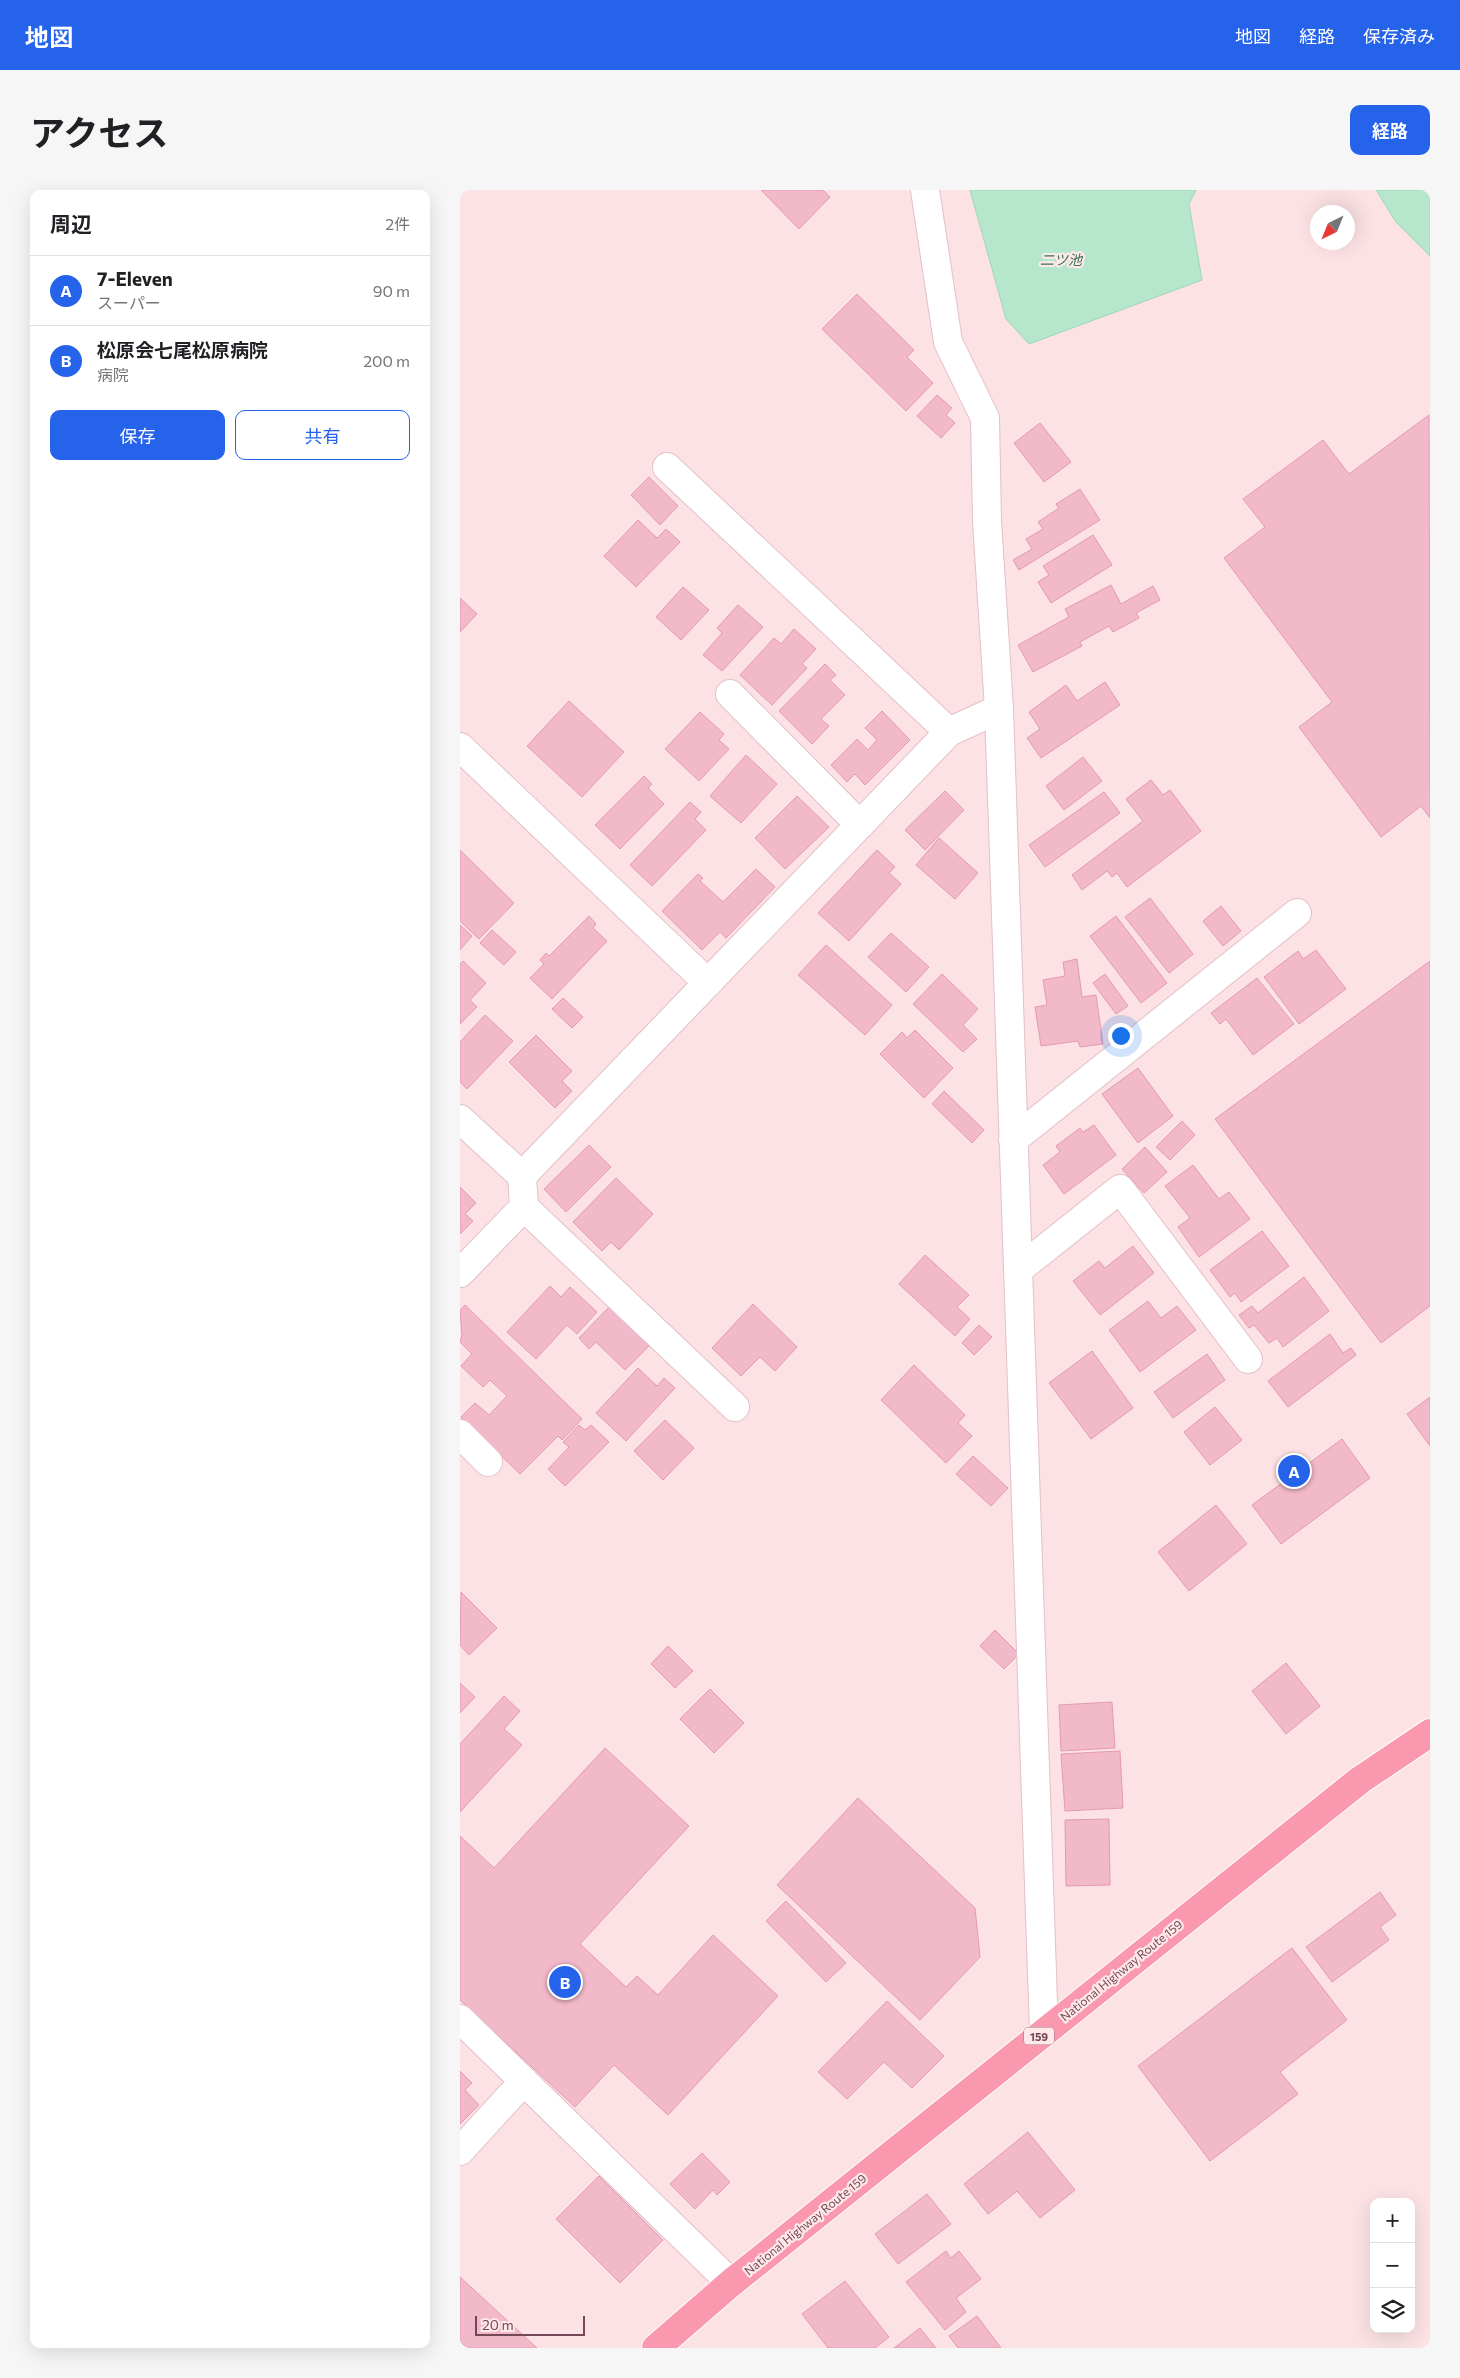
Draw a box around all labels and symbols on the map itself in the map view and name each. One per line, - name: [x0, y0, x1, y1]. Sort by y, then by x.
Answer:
- north arrow: [1310, 205, 1355, 250]
- water label: 二ツ池: [1040, 251, 1084, 268]
- your location: [1108, 1023, 1134, 1049]
- pin: A: [1278, 1452, 1310, 1490]
- street label: National Highway Route 159: [1057, 1916, 1185, 2024]
- pin: B: [549, 1963, 581, 2001]
- road number: 159: [1024, 2028, 1054, 2044]
- street label: National Highway Route 159: [741, 2170, 869, 2278]
- scale bar: [475, 2313, 585, 2336]

